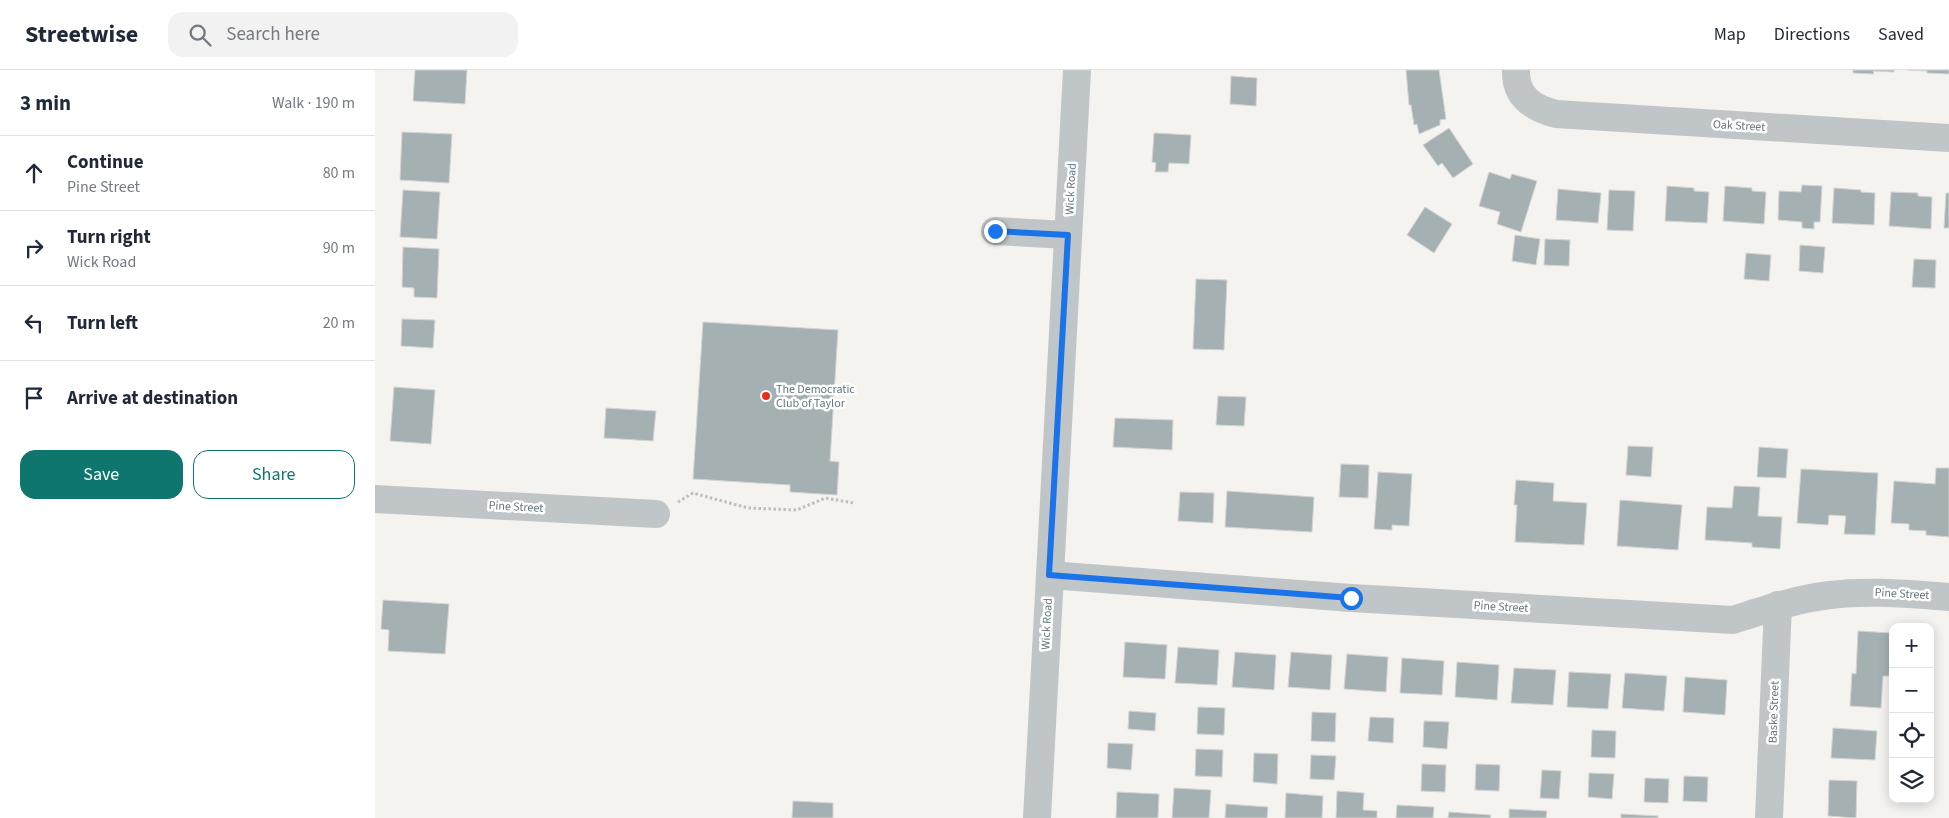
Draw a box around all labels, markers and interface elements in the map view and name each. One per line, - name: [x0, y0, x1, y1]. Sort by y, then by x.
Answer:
- search box: [168, 12, 518, 57]
- text: Streetwise: [25, 17, 138, 52]
- icon: search: [186, 21, 214, 49]
- text: Search here: [226, 21, 320, 48]
- text: Map: [1714, 22, 1746, 47]
- text: Directions: [1774, 22, 1850, 47]
- text: Saved: [1878, 22, 1924, 47]
- text: 3 min: [20, 88, 71, 118]
- text: Walk · 190 m: [272, 92, 355, 114]
- street label: Oak Street: [1712, 116, 1766, 136]
- text: Continue: [67, 149, 144, 176]
- icon: ahead: [20, 159, 48, 187]
- text: 80 m: [323, 162, 355, 184]
- street label: Wick Road: [1061, 163, 1081, 215]
- text: Pine Street: [67, 176, 140, 198]
- route end: [984, 220, 1007, 243]
- text: Turn right: [67, 224, 151, 251]
- icon: right: [20, 234, 48, 262]
- text: 90 m: [323, 237, 355, 259]
- text: Wick Road: [67, 251, 136, 273]
- icon: left: [20, 309, 48, 337]
- text: Turn left: [67, 310, 138, 337]
- text: 20 m: [323, 312, 355, 334]
- place label: The Democratic Club of Taylor: [776, 381, 855, 412]
- icon: arrive: [20, 384, 48, 412]
- text: Arrive at destination: [67, 385, 238, 412]
- marker: The Democratic Club of Taylor: [760, 390, 772, 402]
- button: Save: [20, 450, 183, 499]
- button: Share: [193, 450, 355, 499]
- street label: Pine Street: [488, 497, 544, 517]
- street label: Pine Street: [1874, 584, 1930, 604]
- route start: [1340, 587, 1363, 610]
- street label: Pine Street: [1473, 597, 1529, 617]
- street label: Wick Road: [1037, 598, 1057, 650]
- map controls: [1889, 623, 1934, 803]
- button: +: [1889, 623, 1934, 668]
- button: −: [1889, 668, 1934, 713]
- street label: Baske Street: [1764, 681, 1784, 743]
- button: locate: [1889, 713, 1934, 758]
- button: layers: [1889, 758, 1934, 803]

